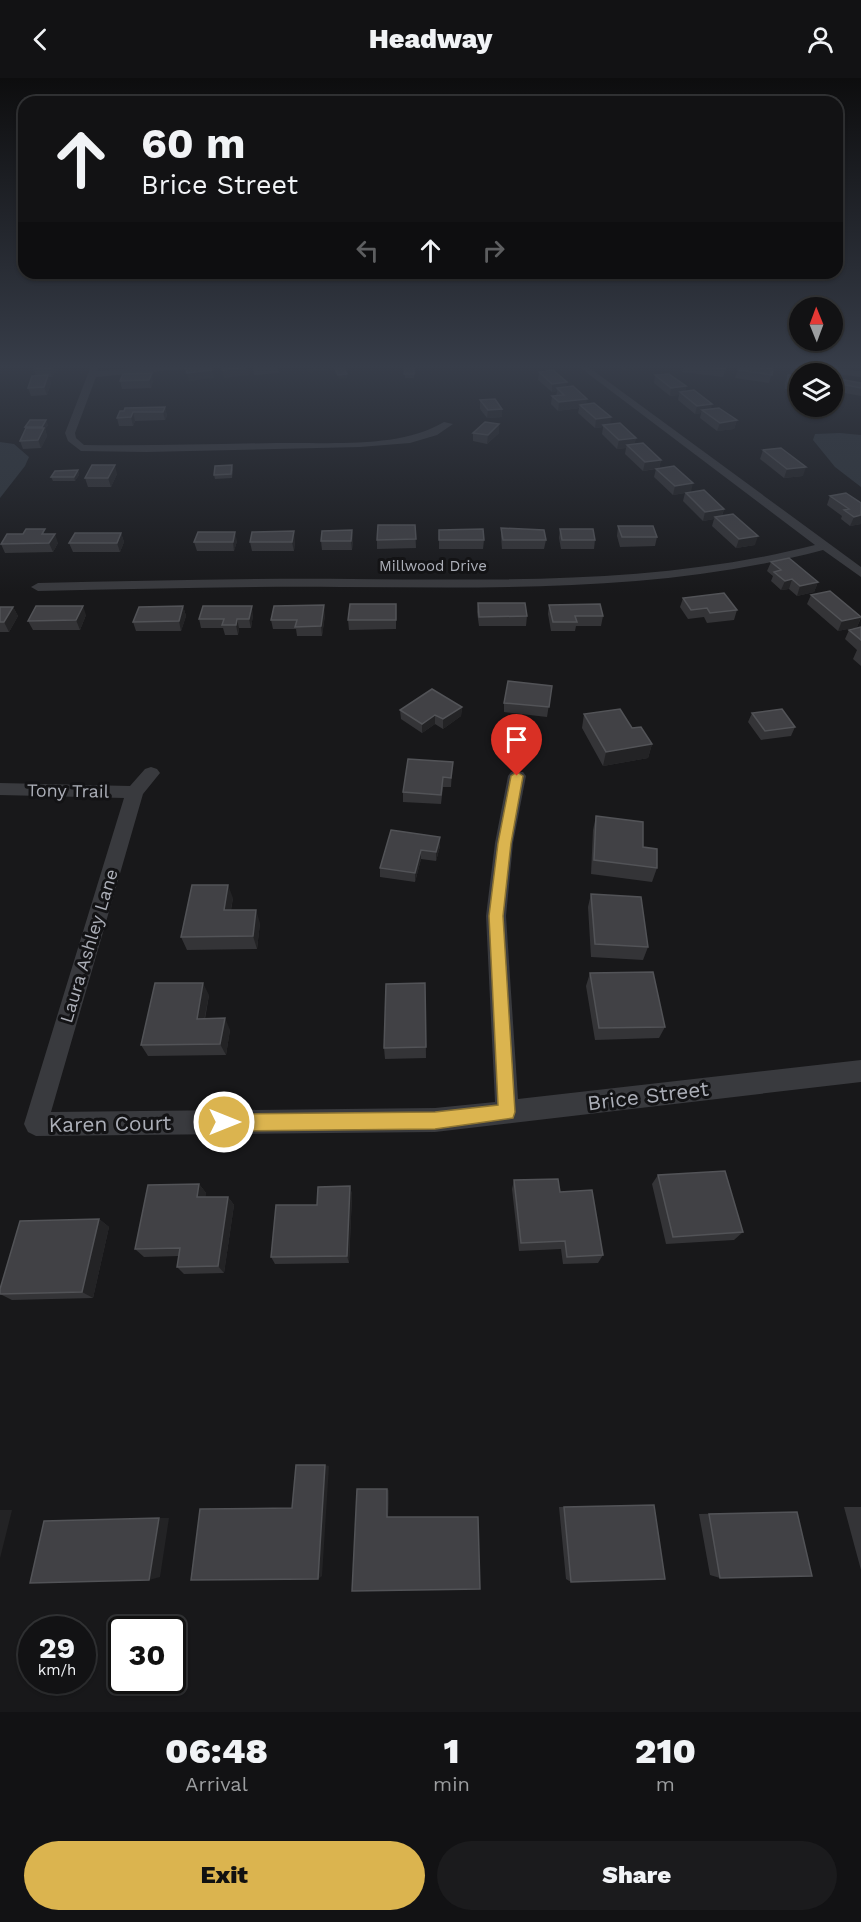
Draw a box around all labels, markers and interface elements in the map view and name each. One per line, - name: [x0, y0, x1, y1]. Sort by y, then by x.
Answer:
- icon: back: [24, 23, 57, 56]
- text: Headway: [369, 23, 492, 55]
- icon: person: [804, 23, 837, 56]
- text: 60 m: [141, 119, 245, 168]
- icon: ahead: [42, 120, 120, 198]
- text: Brice Street: [141, 169, 298, 201]
- icon: left: [351, 234, 384, 267]
- icon: ahead: [414, 234, 447, 267]
- icon: right: [477, 234, 510, 267]
- north arrow: [789, 297, 843, 351]
- map controls: [789, 297, 843, 417]
- button: layers: [789, 363, 843, 417]
- street label: Millwood Drive: [379, 557, 487, 575]
- pin: [491, 714, 542, 776]
- icon: arrive: [500, 723, 533, 756]
- street label: Tony Trail: [27, 779, 110, 802]
- street label: Laura Ashley Lane: [55, 866, 122, 1025]
- street label: Brice Street: [586, 1076, 710, 1115]
- position arrow: [192, 1090, 256, 1154]
- street label: Karen Court: [48, 1110, 172, 1137]
- speed limit sign: 30: [108, 1616, 186, 1694]
- text: 29: [39, 1630, 75, 1665]
- text: km/h: [38, 1661, 76, 1679]
- text: 06:48: [165, 1730, 268, 1772]
- text: 1: [443, 1730, 459, 1772]
- text: 210: [635, 1730, 696, 1772]
- text: Arrival: [185, 1772, 248, 1796]
- text: min: [433, 1772, 470, 1796]
- text: m: [656, 1772, 675, 1796]
- button: Exit: [24, 1841, 425, 1910]
- button: Share: [437, 1841, 837, 1910]

